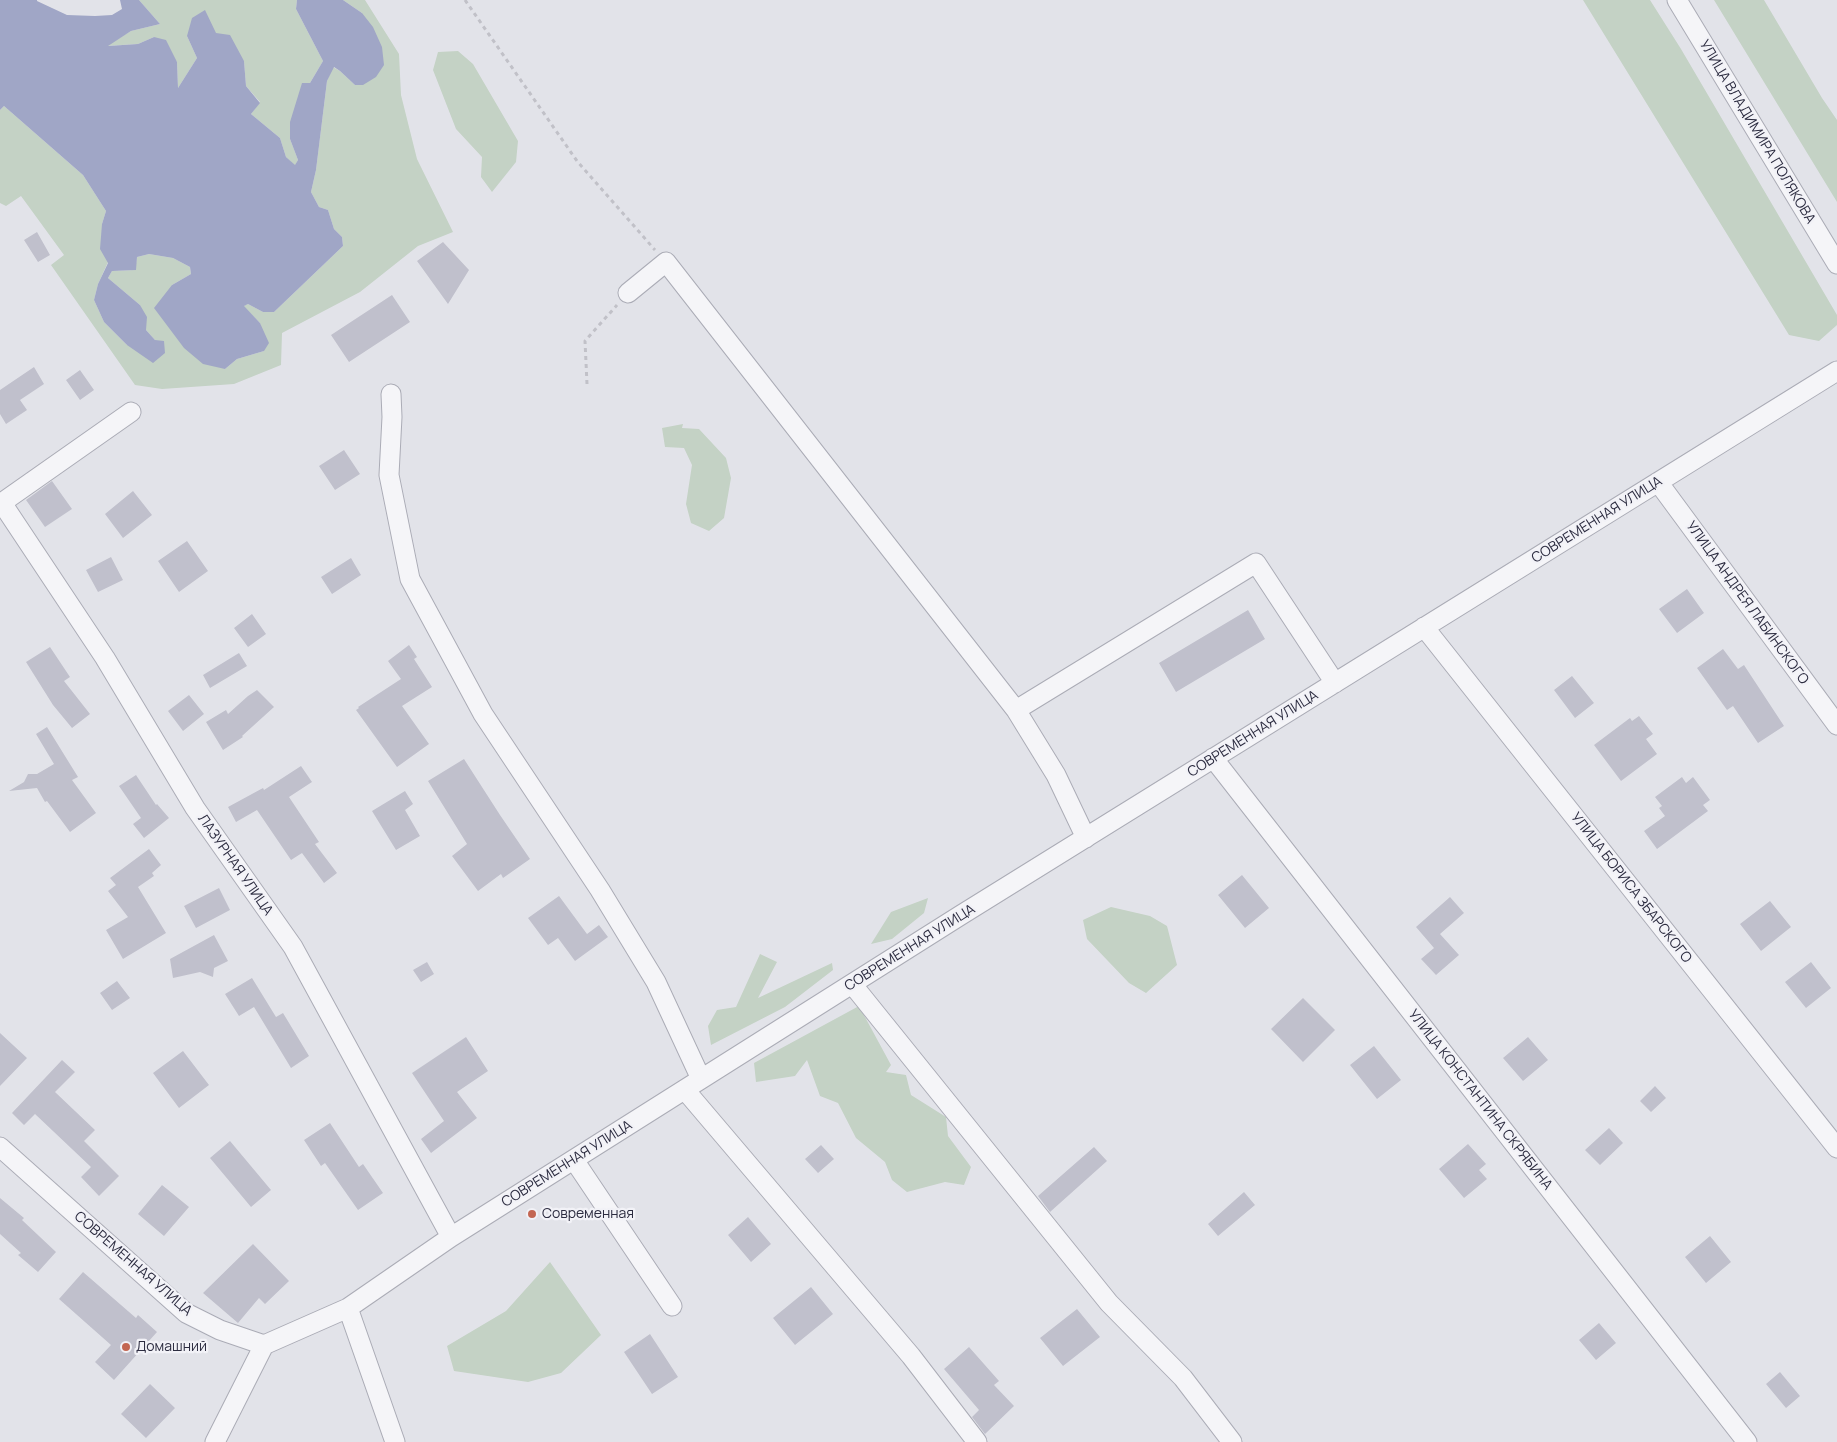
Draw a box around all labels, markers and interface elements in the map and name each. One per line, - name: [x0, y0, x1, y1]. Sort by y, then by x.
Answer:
- street label: УЛИЦА ВЛАДИМИРА ПОЛЯКОВА: [1695, 37, 1819, 227]
- street label: СОВРЕМЕННАЯ УЛИЦА: [1529, 473, 1665, 567]
- street label: УЛИЦА АНДРЕЯ ЛАБИНСКОГО: [1682, 518, 1812, 688]
- street label: СОВРЕМЕННАЯ УЛИЦА: [1185, 687, 1321, 781]
- street label: УЛИЦА БОРИСА ЗБАРСКОГО: [1567, 809, 1695, 967]
- street label: ЛАЗУРНАЯ УЛИЦА: [194, 811, 276, 919]
- street label: СОВРЕМЕННАЯ УЛИЦА: [842, 901, 978, 995]
- street label: УЛИЦА КОНСТАНТИНА СКРЯБИНА: [1404, 1006, 1556, 1194]
- street label: СОВРЕМЕННАЯ УЛИЦА: [499, 1117, 635, 1211]
- place label: Современная: [542, 1206, 634, 1222]
- street label: СОВРЕМЕННАЯ УЛИЦА: [71, 1208, 195, 1320]
- marker: Современная: [526, 1208, 538, 1220]
- place label: Домашний: [136, 1339, 207, 1355]
- marker: Домашний: [120, 1341, 132, 1353]

